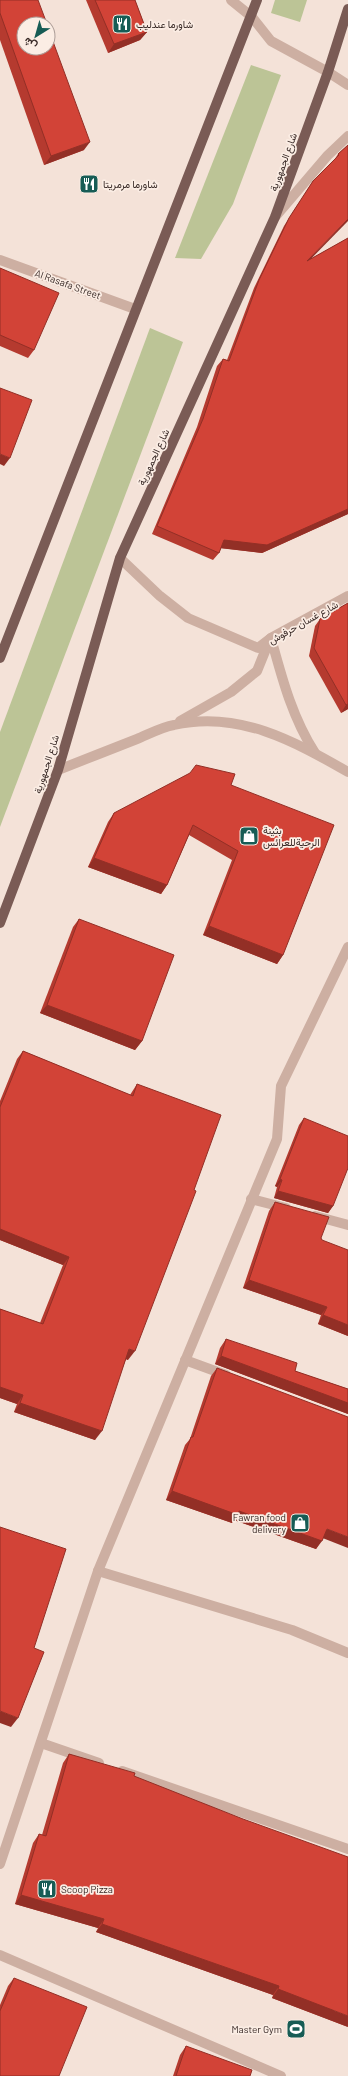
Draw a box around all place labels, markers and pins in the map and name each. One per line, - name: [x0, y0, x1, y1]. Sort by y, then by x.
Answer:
- restaurant icon: شاورما عندليب: [111, 13, 133, 35]
- place label: شاورما عندليب: [136, 18, 193, 31]
- restaurant icon: شاورما مرمريتا: [78, 173, 100, 195]
- place label: شاورما مرمريتا: [103, 178, 158, 191]
- place label: بثينة الرحيةللعرائس: [263, 824, 320, 849]
- shop icon: بثينة الرحيةللعرائس: [238, 825, 260, 847]
- place label: Fawran food delivery: [233, 1511, 286, 1535]
- shop icon: Fawran food delivery: [289, 1512, 311, 1534]
- restaurant icon: Scoop Pizza: [36, 1878, 58, 1900]
- place label: Scoop Pizza: [61, 1883, 113, 1895]
- sports icon: Master Gym: [285, 2018, 307, 2040]
- place label: Master Gym: [231, 2023, 282, 2035]

